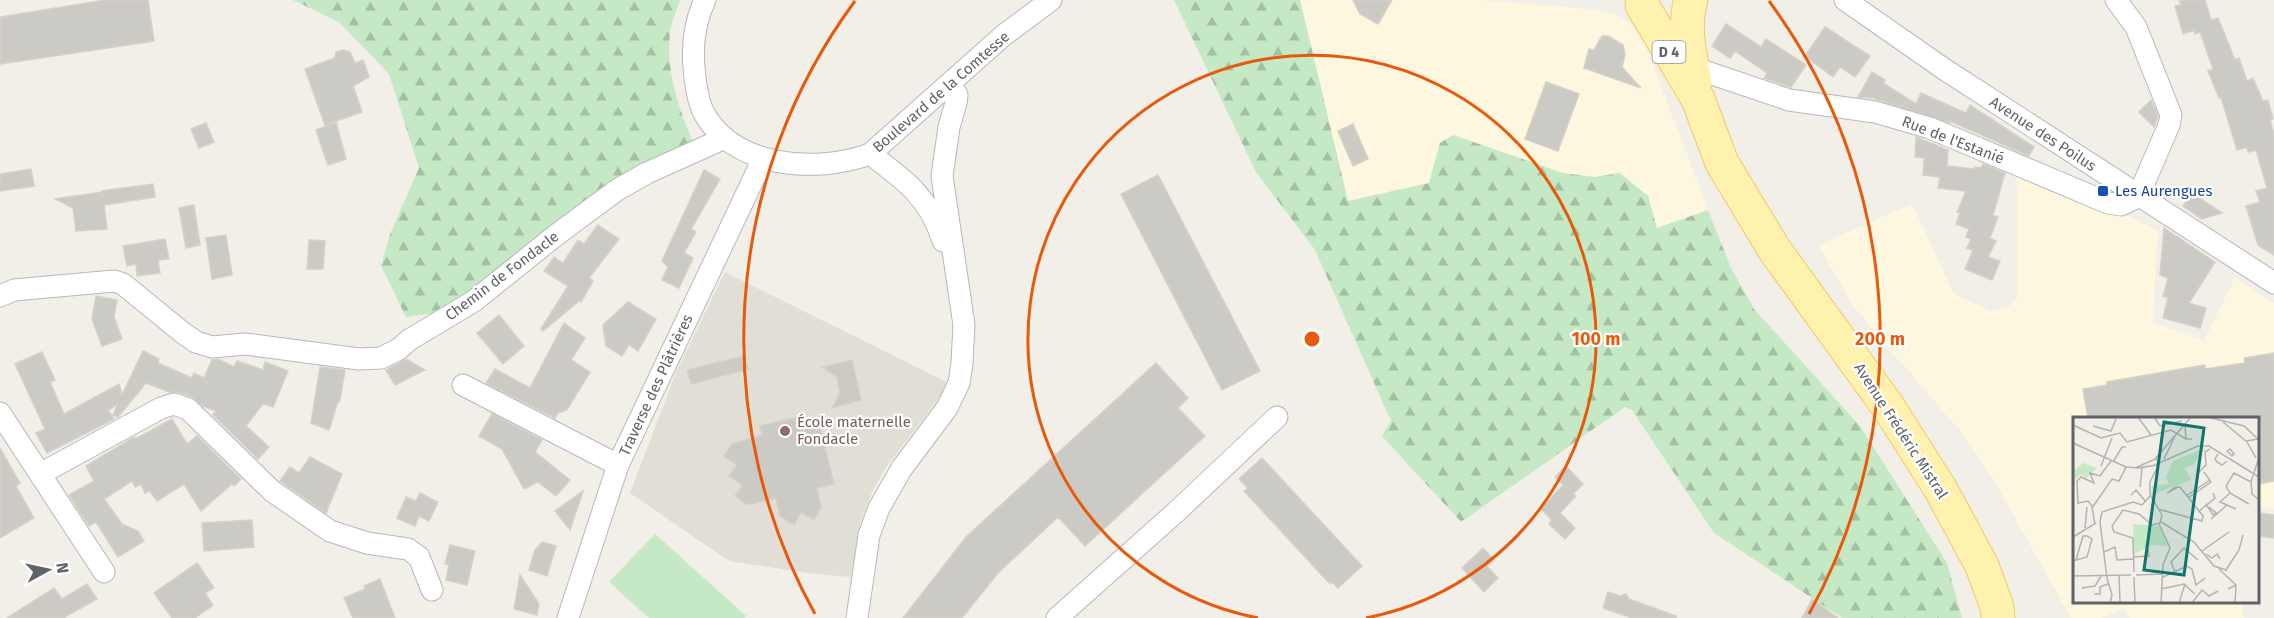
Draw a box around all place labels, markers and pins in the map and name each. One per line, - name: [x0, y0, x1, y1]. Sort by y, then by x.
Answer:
- place label: Les Aurengues: [2115, 182, 2212, 200]
- marker: Les Aurengues: [2096, 184, 2110, 198]
- centre of rings: [1302, 329, 1322, 349]
- place label: École maternelle Fondacle: [797, 413, 911, 448]
- marker: École maternelle Fondacle: [778, 424, 792, 438]

